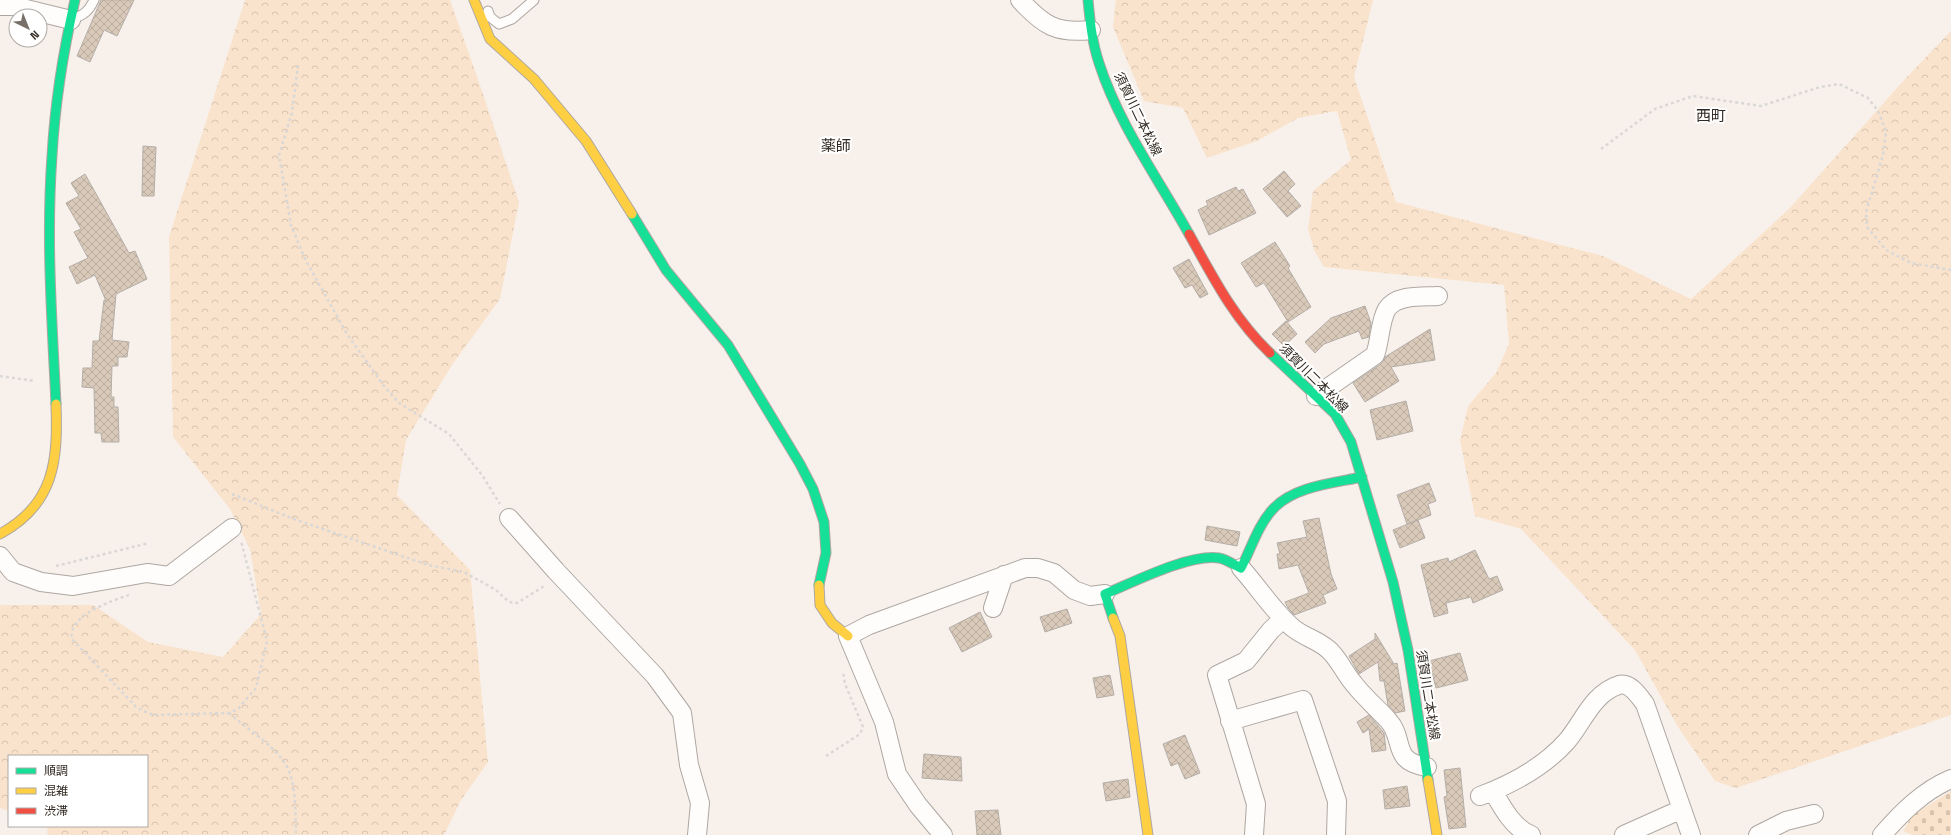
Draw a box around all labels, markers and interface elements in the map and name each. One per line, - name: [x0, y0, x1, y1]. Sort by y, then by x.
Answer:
- north arrow: [8, 8, 48, 48]
- text: N: [27, 28, 42, 43]
- street label: 須賀川二本松線: [1110, 69, 1166, 159]
- district label: 西町: [1696, 106, 1726, 125]
- district label: 薬師: [821, 136, 851, 155]
- street label: 須賀川二本松線: [1276, 340, 1352, 416]
- street label: 須賀川二本松線: [1412, 649, 1444, 741]
- legend: [8, 755, 148, 827]
- text: 順調: [44, 763, 68, 779]
- text: 混雑: [44, 783, 68, 799]
- text: 渋滞: [44, 803, 68, 819]

